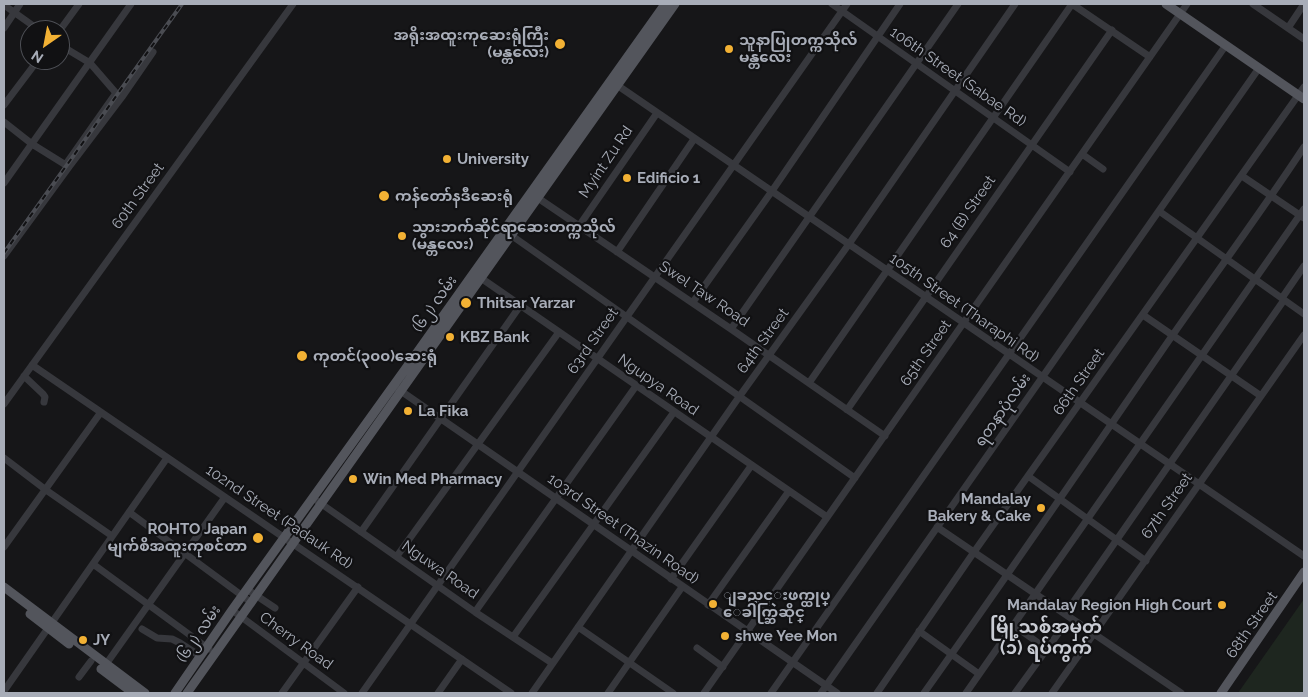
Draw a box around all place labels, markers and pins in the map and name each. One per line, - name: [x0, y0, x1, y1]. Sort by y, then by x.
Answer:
- place label: အရိုးအထူးကုဆေးရုံကြီး (မန္တလေး): [394, 26, 549, 61]
- place label: သူနာပြုတက္ကသိုလ် မန္တလေး: [739, 31, 857, 66]
- marker: အရိုးအထူးကုဆေးရုံကြီး (မန္တလေး): [553, 37, 567, 51]
- marker: သူနာပြုတက္ကသိုလ် မန္တလေး: [723, 43, 735, 55]
- place label: University: [457, 150, 529, 168]
- marker: University: [441, 153, 453, 165]
- place label: Edificio 1: [637, 169, 700, 187]
- marker: Edificio 1: [621, 172, 633, 184]
- place label: ကန်တော်နဒီဆေးရုံ: [395, 187, 513, 205]
- marker: ကန်တော်နဒီဆေးရုံ: [377, 189, 391, 203]
- place label: သွားဘက်ဆိုင်ရာဆေးတက္ကသိုလ် (မန္တလေး): [412, 218, 616, 253]
- marker: သွားဘက်ဆိုင်ရာဆေးတက္ကသိုလ် (မန္တလေး): [396, 230, 408, 242]
- place label: Thitsar Yarzar: [477, 294, 575, 312]
- marker: Thitsar Yarzar: [459, 296, 473, 310]
- place label: KBZ Bank: [460, 328, 529, 346]
- marker: KBZ Bank: [444, 331, 456, 343]
- place label: ကုတင်(၃၀၀)ဆေးရုံ: [313, 347, 437, 365]
- marker: ကုတင်(၃၀၀)ဆေးရုံ: [295, 349, 309, 363]
- place label: La Fika: [418, 402, 468, 420]
- marker: La Fika: [402, 405, 414, 417]
- place label: Win Med Pharmacy: [363, 470, 502, 488]
- marker: Win Med Pharmacy: [347, 473, 359, 485]
- place label: Mandalay Bakery & Cake: [927, 490, 1031, 525]
- marker: Mandalay Bakery & Cake: [1035, 502, 1047, 514]
- place label: ROHTO Japan မျက်စိအထူးကုစင်တာ: [107, 520, 247, 555]
- marker: ROHTO Japan မျက်စိအထူးကုစင်တာ: [251, 531, 265, 545]
- place label: ျခည္လင္းဖက္ထုပ္ ေခါက္ဆြဲဆိုင္: [723, 586, 831, 621]
- place label: Mandalay Region High Court: [1007, 596, 1212, 614]
- marker: ျခည္လင္းဖက္ထုပ္ ေခါက္ဆြဲဆိုင္: [707, 598, 719, 610]
- marker: Mandalay Region High Court: [1216, 599, 1228, 611]
- place label: shwe Yee Mon: [735, 627, 837, 645]
- marker: shwe Yee Mon: [719, 630, 731, 642]
- place label: JY: [93, 631, 110, 649]
- marker: JY: [77, 634, 89, 646]

